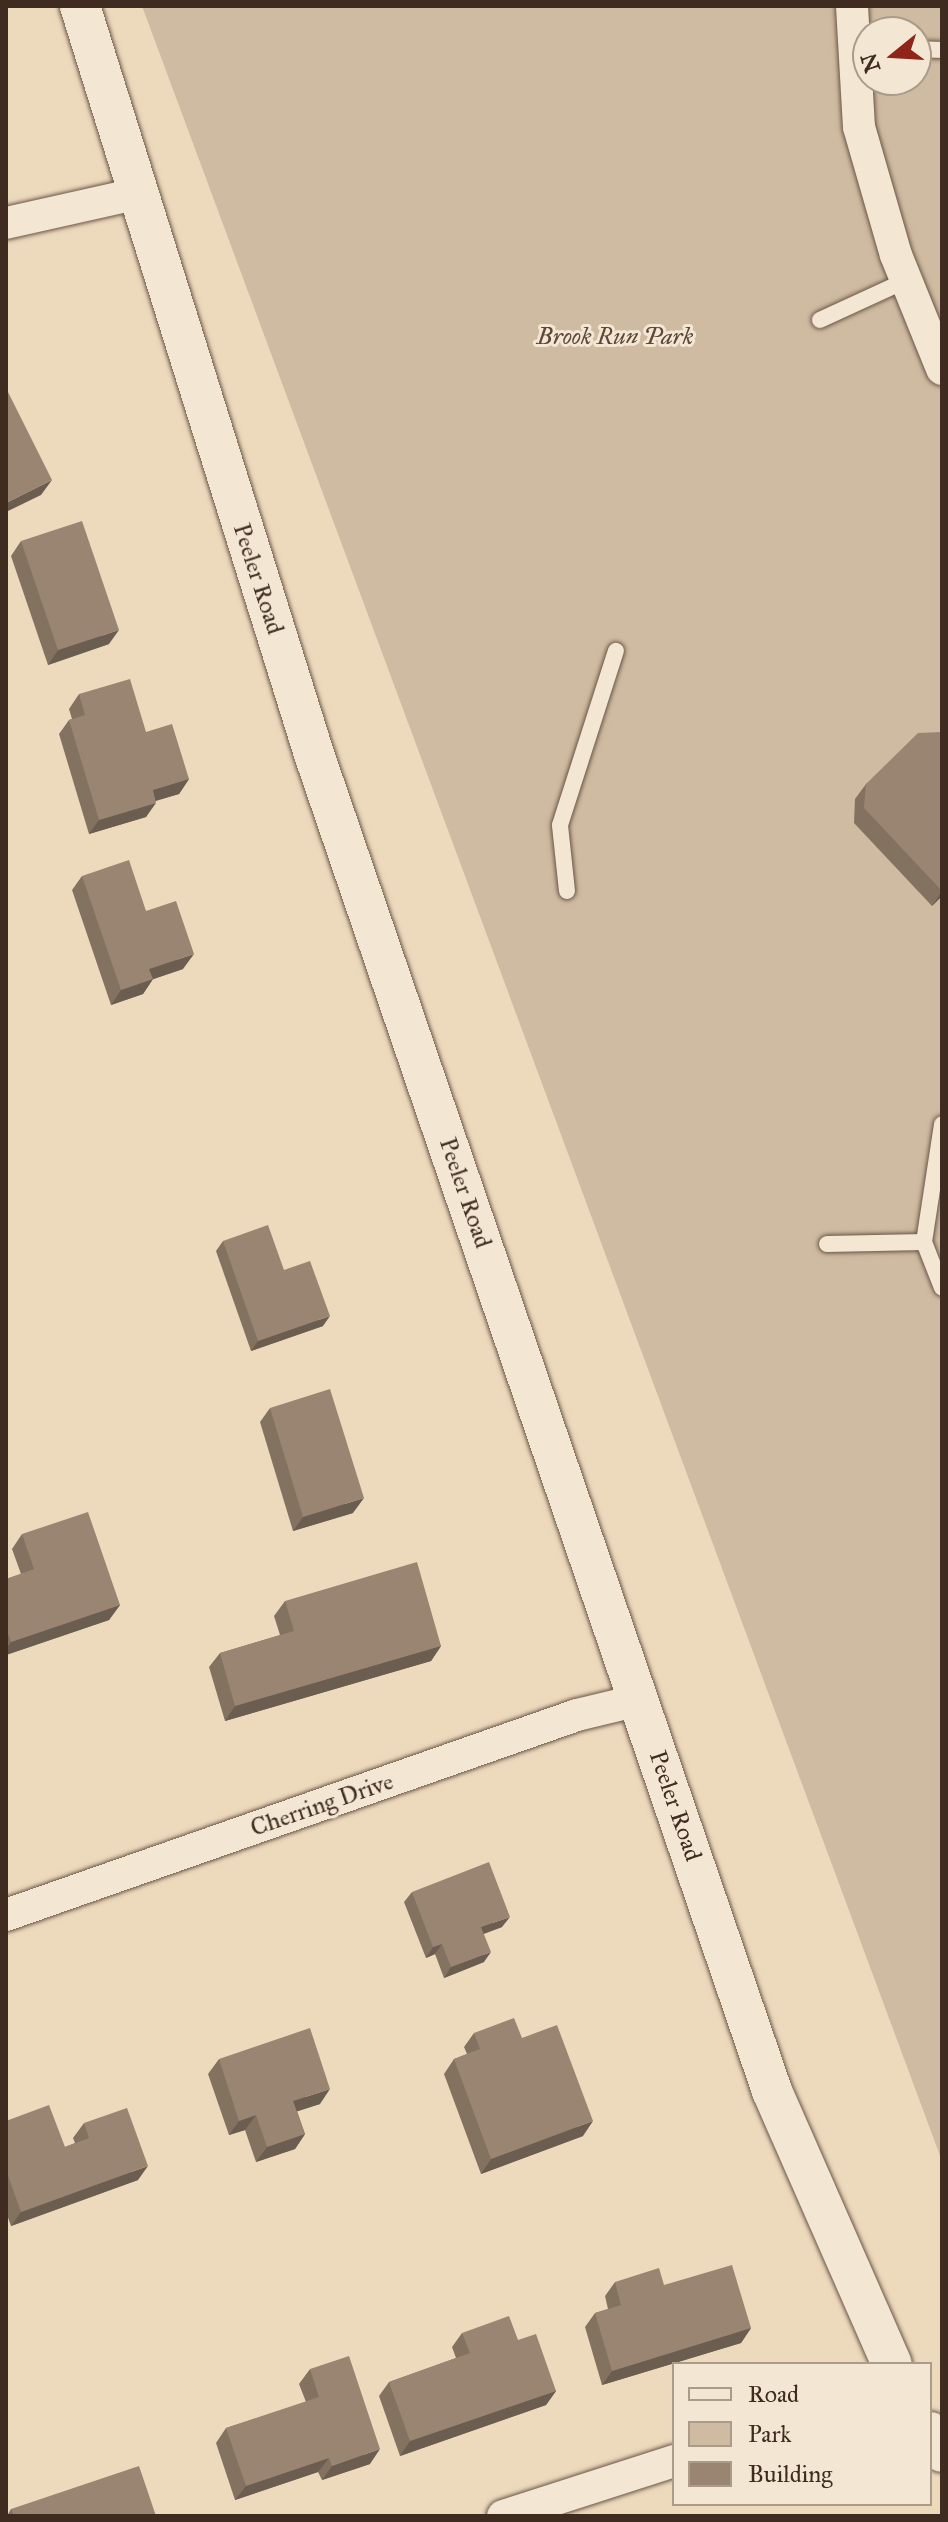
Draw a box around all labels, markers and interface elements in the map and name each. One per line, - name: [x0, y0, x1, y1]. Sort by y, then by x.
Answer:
- north arrow: [852, 16, 932, 96]
- text: N: [855, 50, 886, 76]
- park label: Brook Run Park: [537, 323, 693, 351]
- street label: Peeler Road: [227, 520, 289, 638]
- street label: Peeler Road: [433, 1134, 497, 1252]
- street label: Peeler Road: [643, 1747, 707, 1865]
- street label: Cherring Drive: [247, 1767, 397, 1843]
- legend: [672, 2362, 932, 2506]
- text: Road: [748, 2379, 799, 2409]
- text: Park: [748, 2419, 791, 2449]
- text: Building: [748, 2459, 833, 2489]

